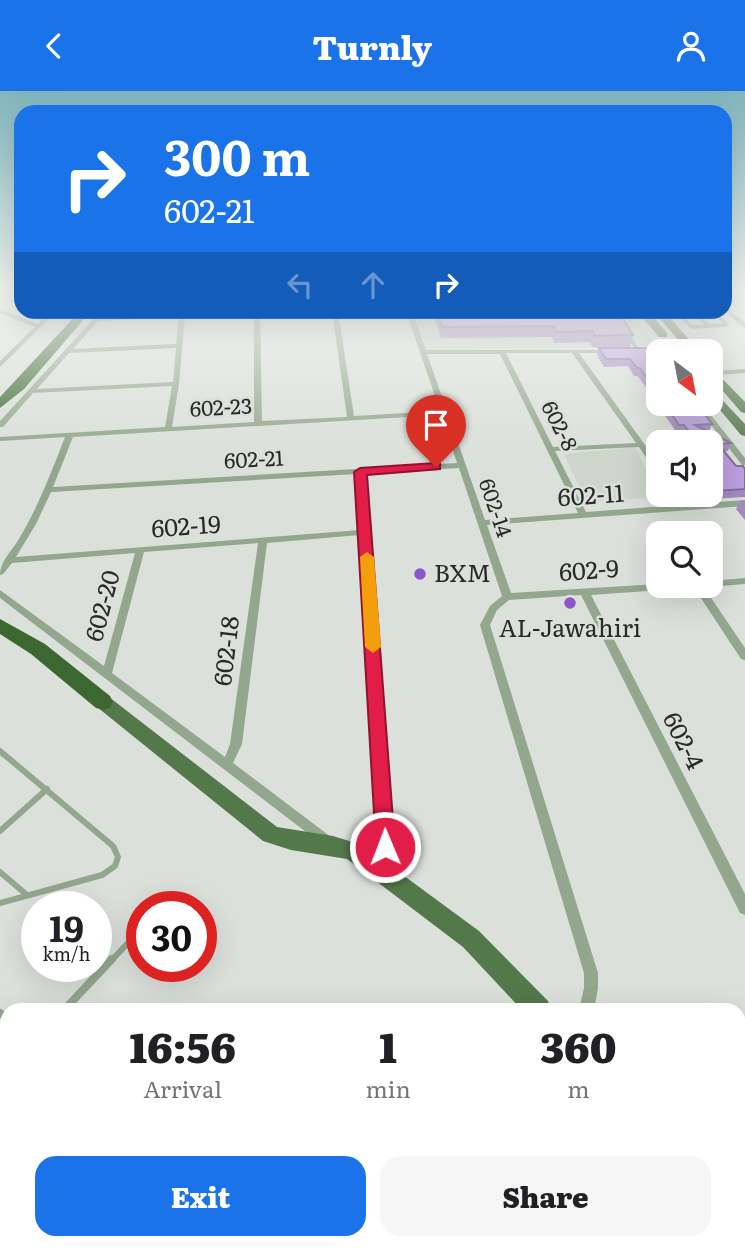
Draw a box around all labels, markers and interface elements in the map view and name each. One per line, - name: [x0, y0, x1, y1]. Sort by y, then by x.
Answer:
- text: Turnly: [313, 22, 432, 70]
- icon: back: [35, 27, 73, 65]
- icon: person: [672, 27, 710, 65]
- text: 300 m: [164, 118, 310, 191]
- icon: right: [49, 133, 140, 224]
- text: 602-21: [164, 185, 255, 233]
- icon: left: [281, 266, 319, 304]
- icon: ahead: [354, 266, 392, 304]
- icon: right: [427, 266, 465, 304]
- north arrow: [646, 339, 723, 417]
- map controls: [646, 339, 723, 598]
- street label: 602-23: [189, 388, 253, 423]
- street label: 602-8: [535, 394, 587, 455]
- pin: [406, 395, 466, 467]
- icon: arrive: [417, 406, 455, 444]
- button: sound: [646, 430, 723, 507]
- street label: 602-21: [223, 440, 285, 475]
- street label: 602-14: [473, 474, 522, 541]
- street label: 602-11: [556, 474, 626, 513]
- street label: 602-19: [150, 505, 222, 544]
- button: search: [646, 521, 723, 598]
- street label: 602-9: [558, 549, 620, 588]
- place label: BXM: [434, 554, 491, 589]
- street label: 602-20: [74, 566, 127, 645]
- marker: BXM: [412, 566, 428, 582]
- marker: AL-Jawahiri: [562, 595, 578, 611]
- place label: AL-Jawahiri: [499, 609, 641, 644]
- street label: 602-18: [203, 614, 246, 688]
- street label: 602-4: [656, 705, 715, 775]
- position arrow: [348, 810, 422, 884]
- speed limit sign: 30: [126, 891, 217, 982]
- text: 19: [49, 901, 84, 953]
- text: km/h: [43, 940, 90, 967]
- text: 16:56: [130, 1014, 236, 1076]
- text: 1: [379, 1014, 397, 1076]
- text: 360: [540, 1014, 616, 1076]
- text: Arrival: [143, 1071, 222, 1105]
- text: min: [365, 1071, 411, 1105]
- text: m: [567, 1071, 589, 1105]
- button: Exit: [35, 1156, 366, 1236]
- button: Share: [380, 1156, 711, 1236]

